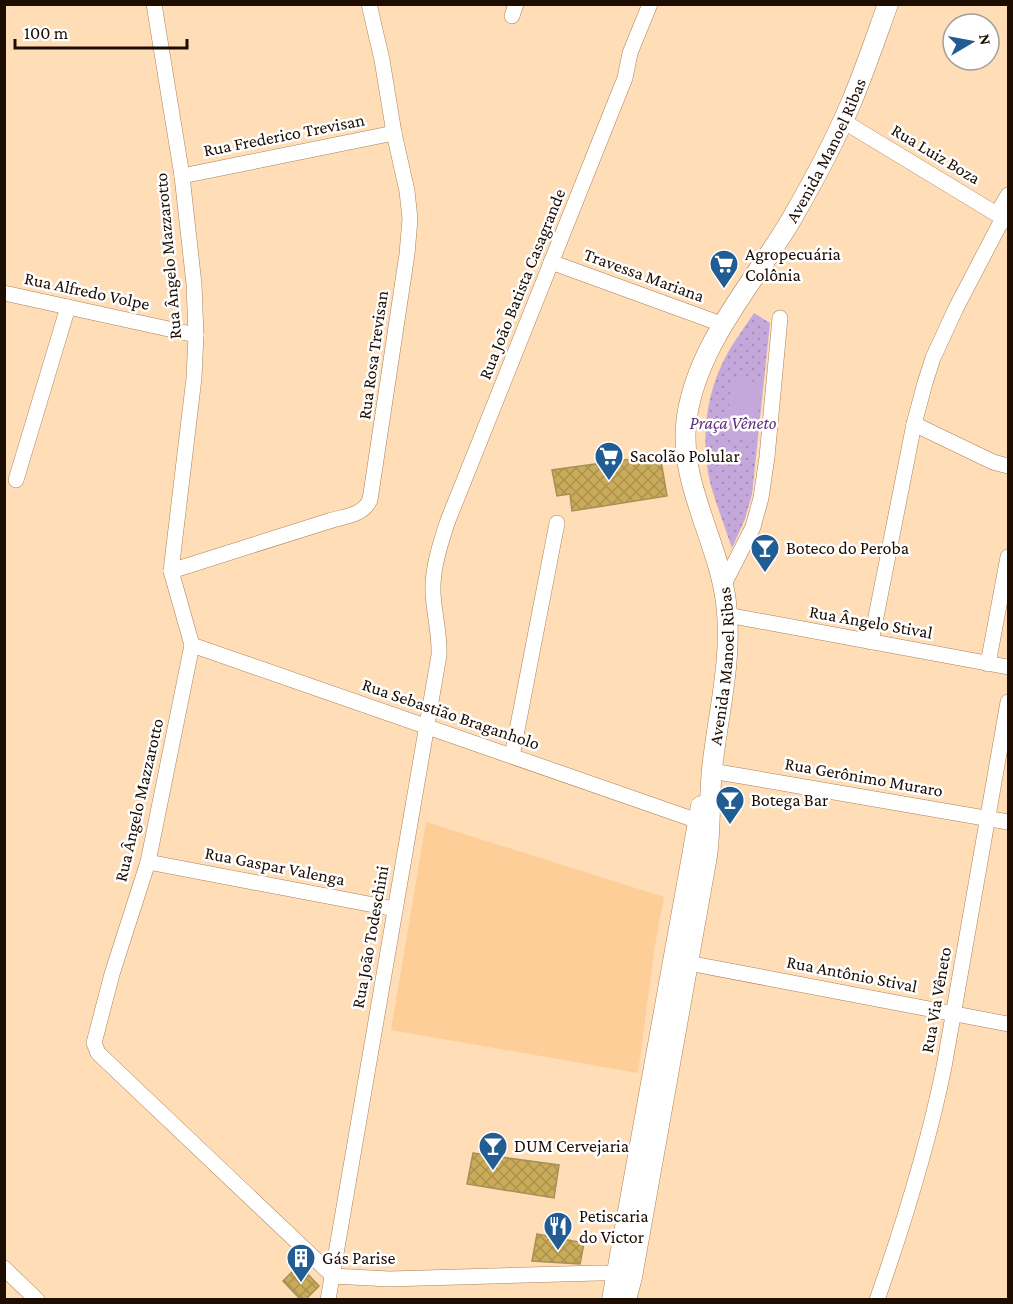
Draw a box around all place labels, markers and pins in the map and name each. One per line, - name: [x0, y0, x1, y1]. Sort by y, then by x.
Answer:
- place label: Agropecuária Colônia: [745, 244, 841, 285]
- supermarket icon: Agropecuária Colônia: [708, 248, 740, 290]
- supermarket icon: Sacolão Polular: [593, 440, 625, 482]
- place label: Sacolão Polular: [630, 446, 740, 466]
- bar icon: Boteco do Peroba: [749, 532, 781, 574]
- place label: Boteco do Peroba: [786, 538, 909, 558]
- bar icon: Botega Bar: [714, 784, 746, 826]
- place label: Botega Bar: [751, 790, 829, 810]
- bar icon: DUM Cervejaria: [477, 1130, 509, 1172]
- place label: DUM Cervejaria: [514, 1136, 629, 1157]
- place label: Petiscaria do Victor: [579, 1206, 649, 1247]
- restaurant icon: Petiscaria do Victor: [542, 1210, 574, 1252]
- building icon: Gás Parise: [285, 1242, 317, 1284]
- place label: Gás Parise: [322, 1248, 395, 1268]

